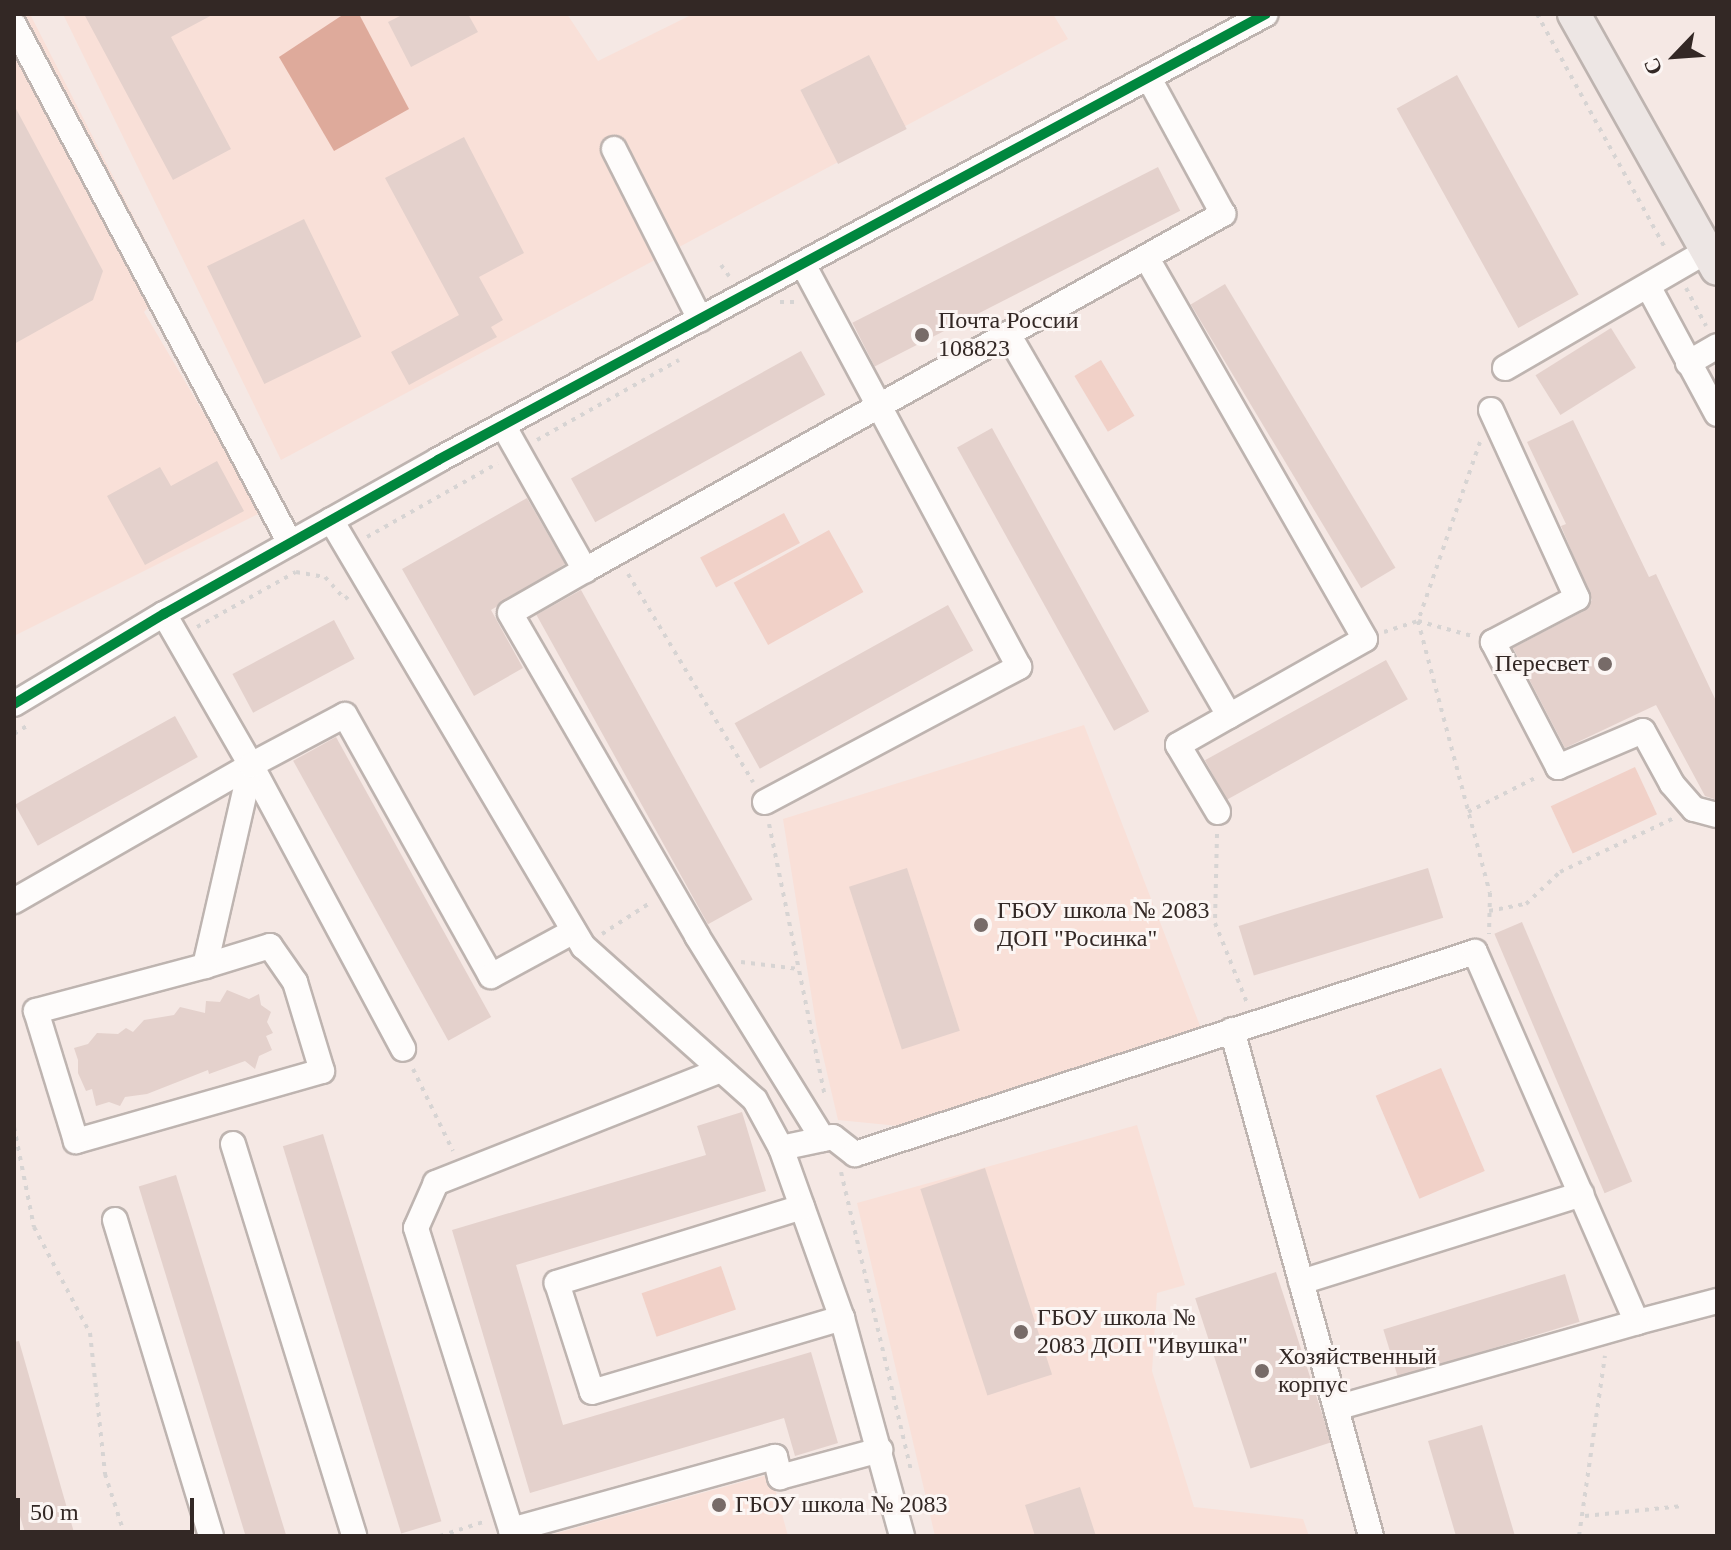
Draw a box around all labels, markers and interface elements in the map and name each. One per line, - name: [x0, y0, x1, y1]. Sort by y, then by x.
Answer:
- north arrow: [1635, 16, 1715, 96]
- text: С: [1638, 54, 1667, 79]
- place label: Почта России 108823: [938, 307, 1079, 363]
- marker: Почта России 108823: [913, 326, 931, 344]
- place label: Пересвет: [1495, 650, 1589, 678]
- marker: Пересвет: [1596, 655, 1614, 673]
- place label: ГБОУ школа № 2083 ДОП "Росинка": [997, 897, 1210, 953]
- marker: ГБОУ школа № 2083 ДОП "Росинка": [972, 916, 990, 934]
- place label: ГБОУ школа № 2083 ДОП "Ивушка": [1037, 1304, 1248, 1360]
- marker: ГБОУ школа № 2083 ДОП "Ивушка": [1012, 1323, 1030, 1341]
- place label: Хозяйственный корпус: [1278, 1343, 1437, 1399]
- marker: Хозяйственный корпус: [1253, 1362, 1271, 1380]
- scale bar: [20, 1482, 198, 1532]
- place label: ГБОУ школа № 2083: [735, 1491, 948, 1519]
- marker: ГБОУ школа № 2083: [710, 1496, 728, 1514]
- text: 50 m: [30, 1499, 79, 1525]

